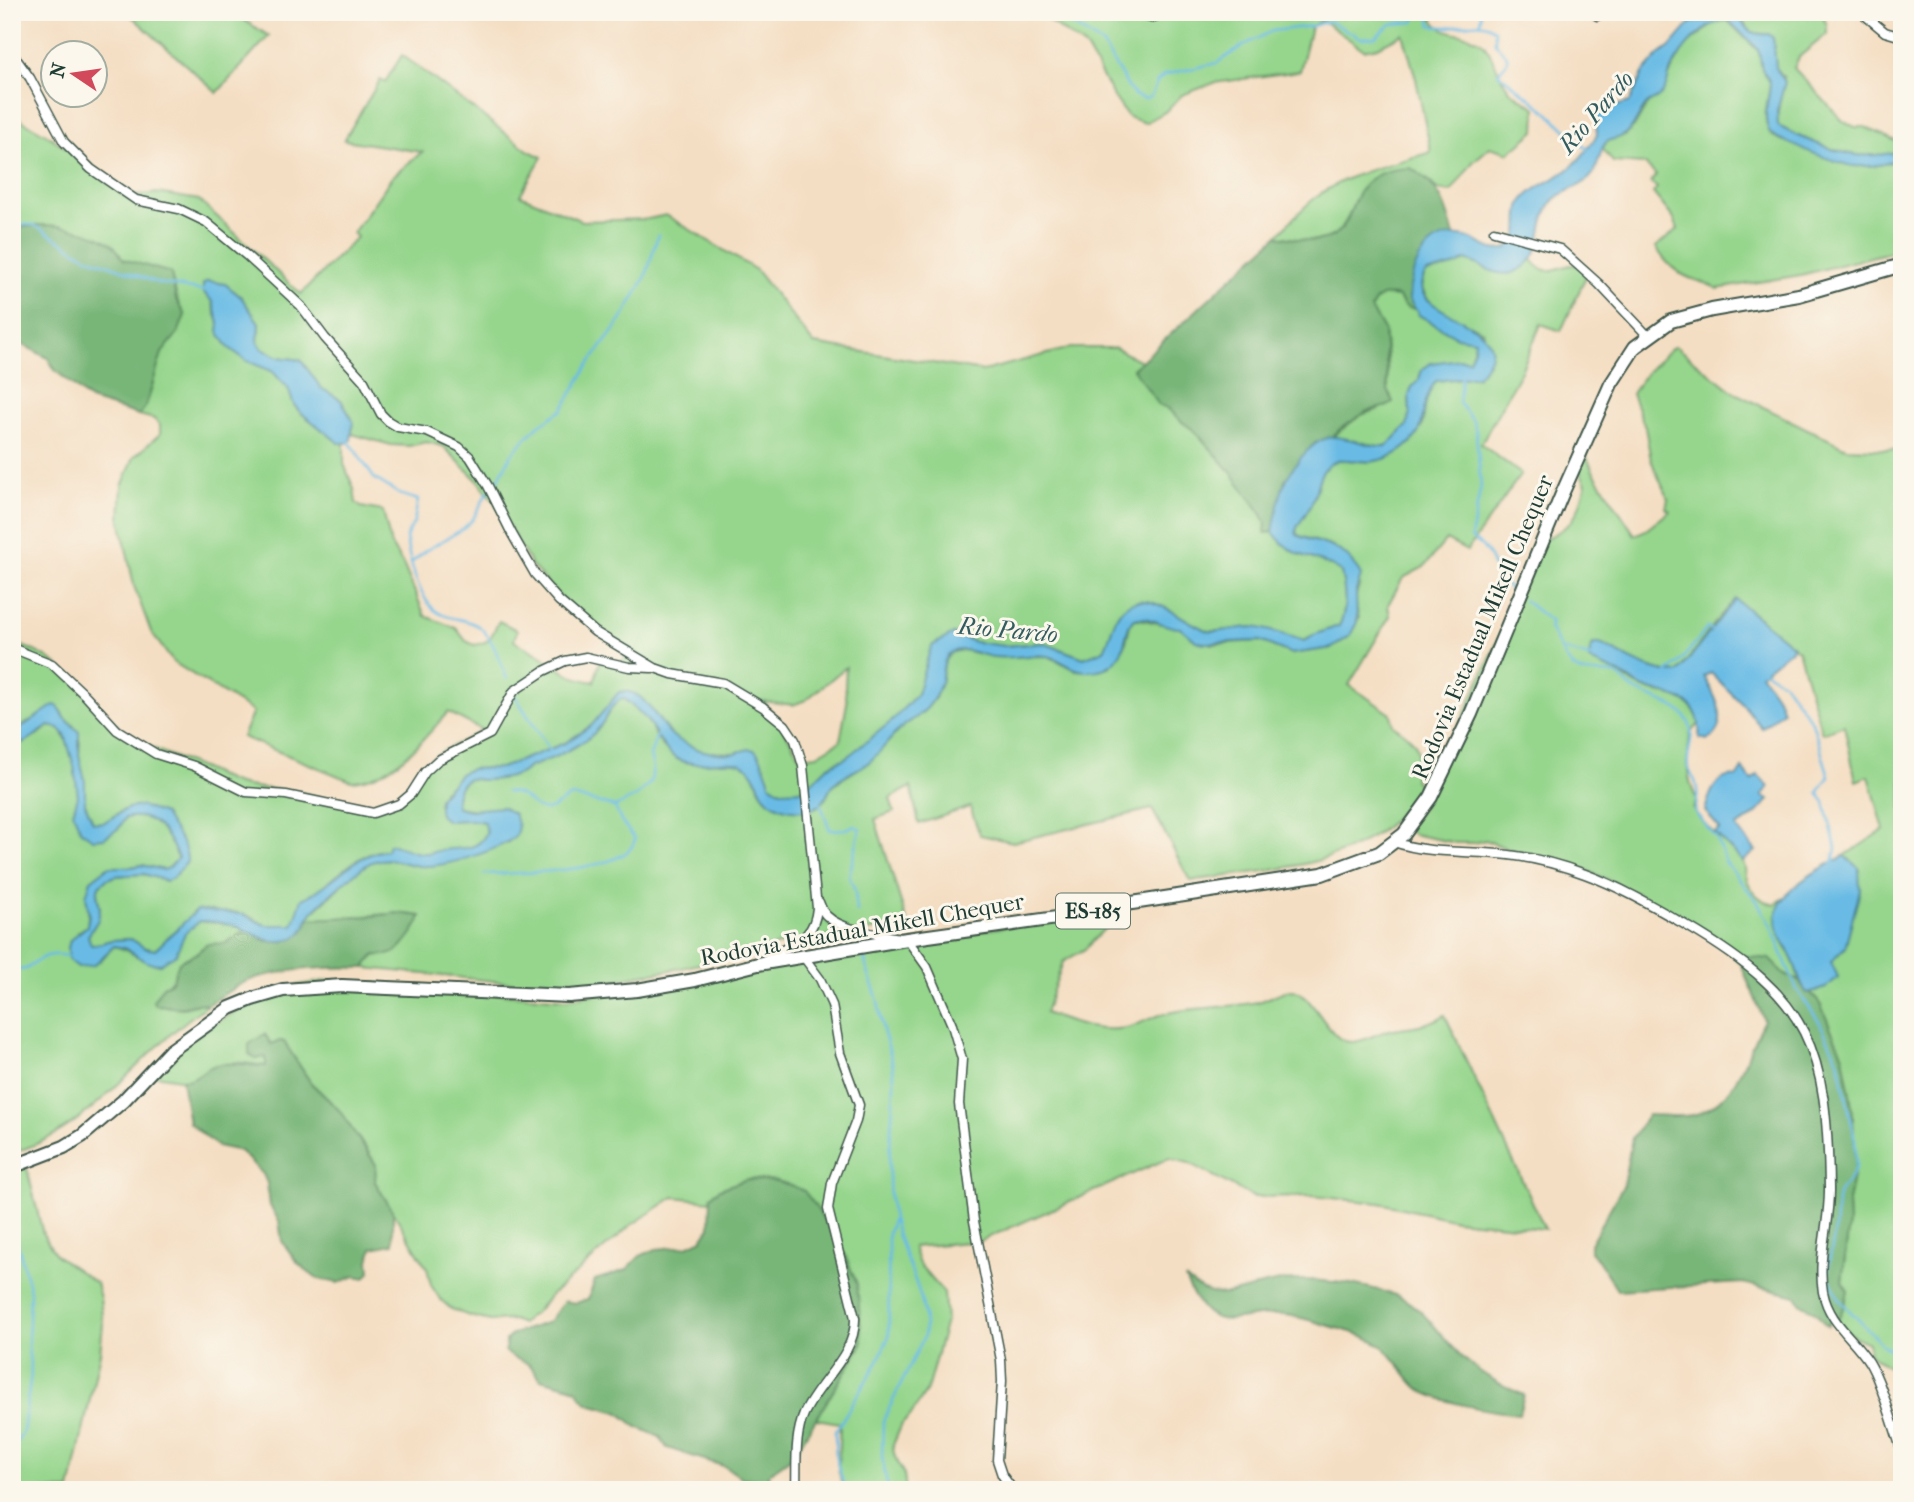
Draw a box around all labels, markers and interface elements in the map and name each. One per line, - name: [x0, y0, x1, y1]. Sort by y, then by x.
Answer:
- north arrow: [38, 38, 108, 108]
- text: N: [46, 60, 71, 80]
- water label: Rio Pardo: [1551, 65, 1639, 160]
- street label: Rodovia Estadual Mikell Chequer: [1406, 471, 1559, 784]
- water label: Rio Pardo: [955, 612, 1059, 648]
- street label: Rodovia Estadual Mikell Chequer: [698, 888, 1026, 971]
- road number: ES-185: [1056, 894, 1130, 928]

